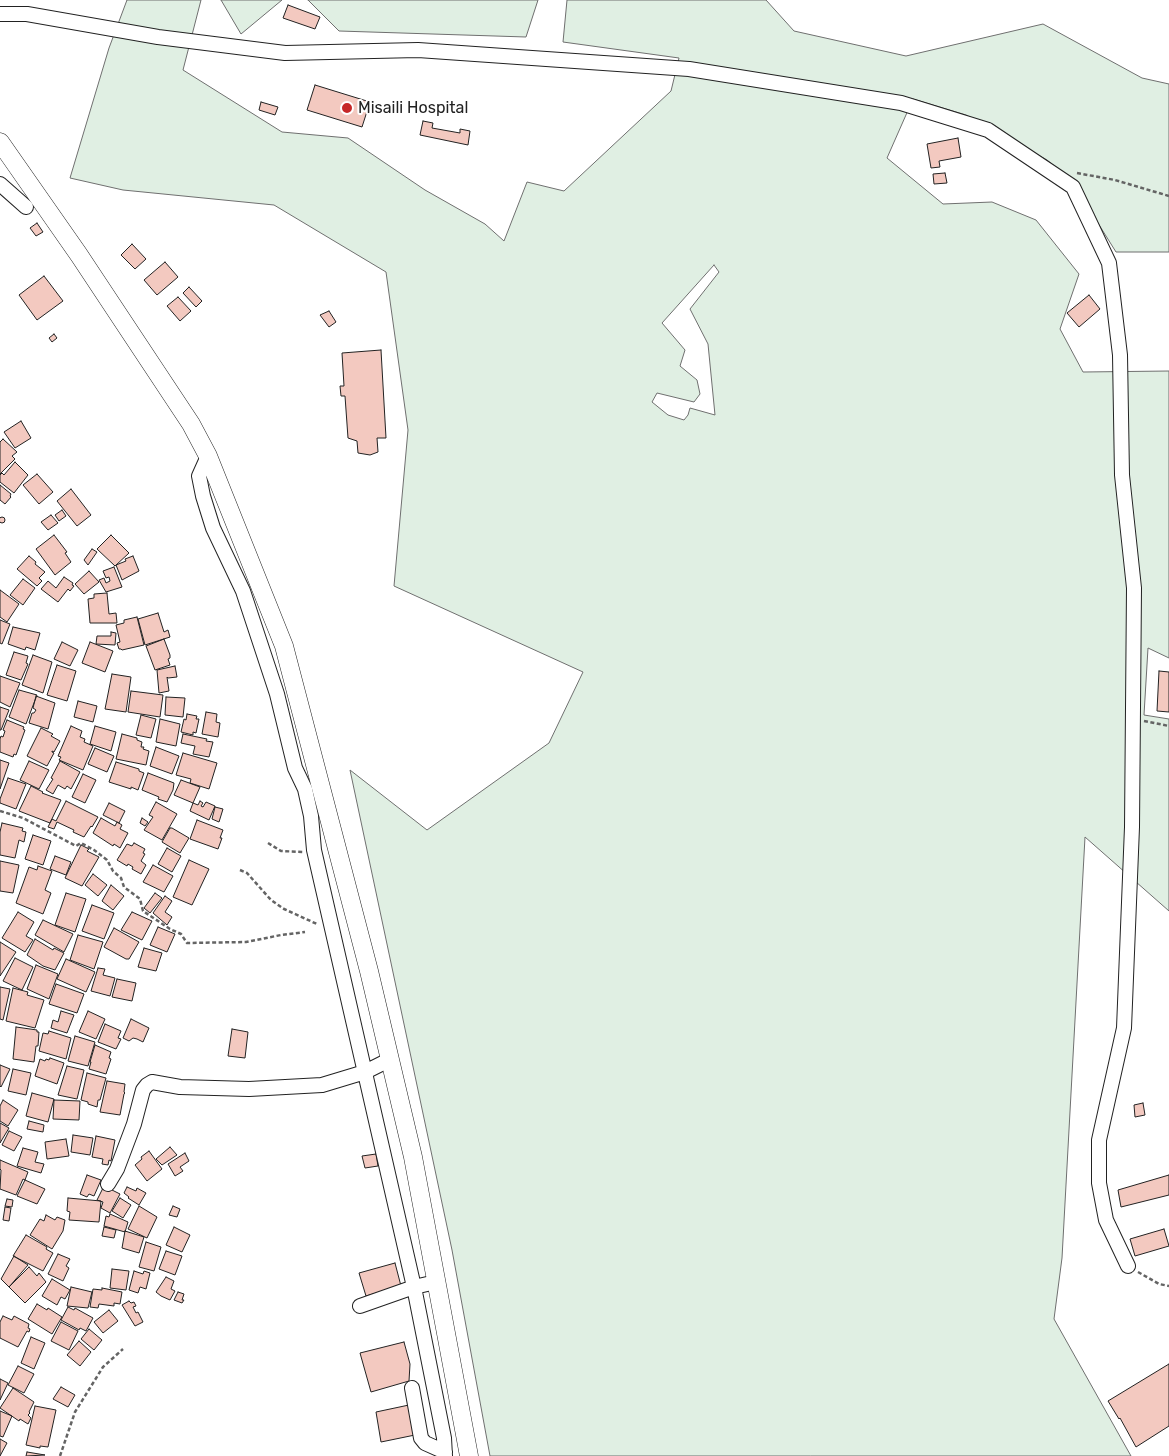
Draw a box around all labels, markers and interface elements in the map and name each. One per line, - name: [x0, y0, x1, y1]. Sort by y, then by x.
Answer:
- place label: Misaili Hospital: [358, 98, 468, 118]
- marker: Misaili Hospital: [340, 101, 354, 115]

